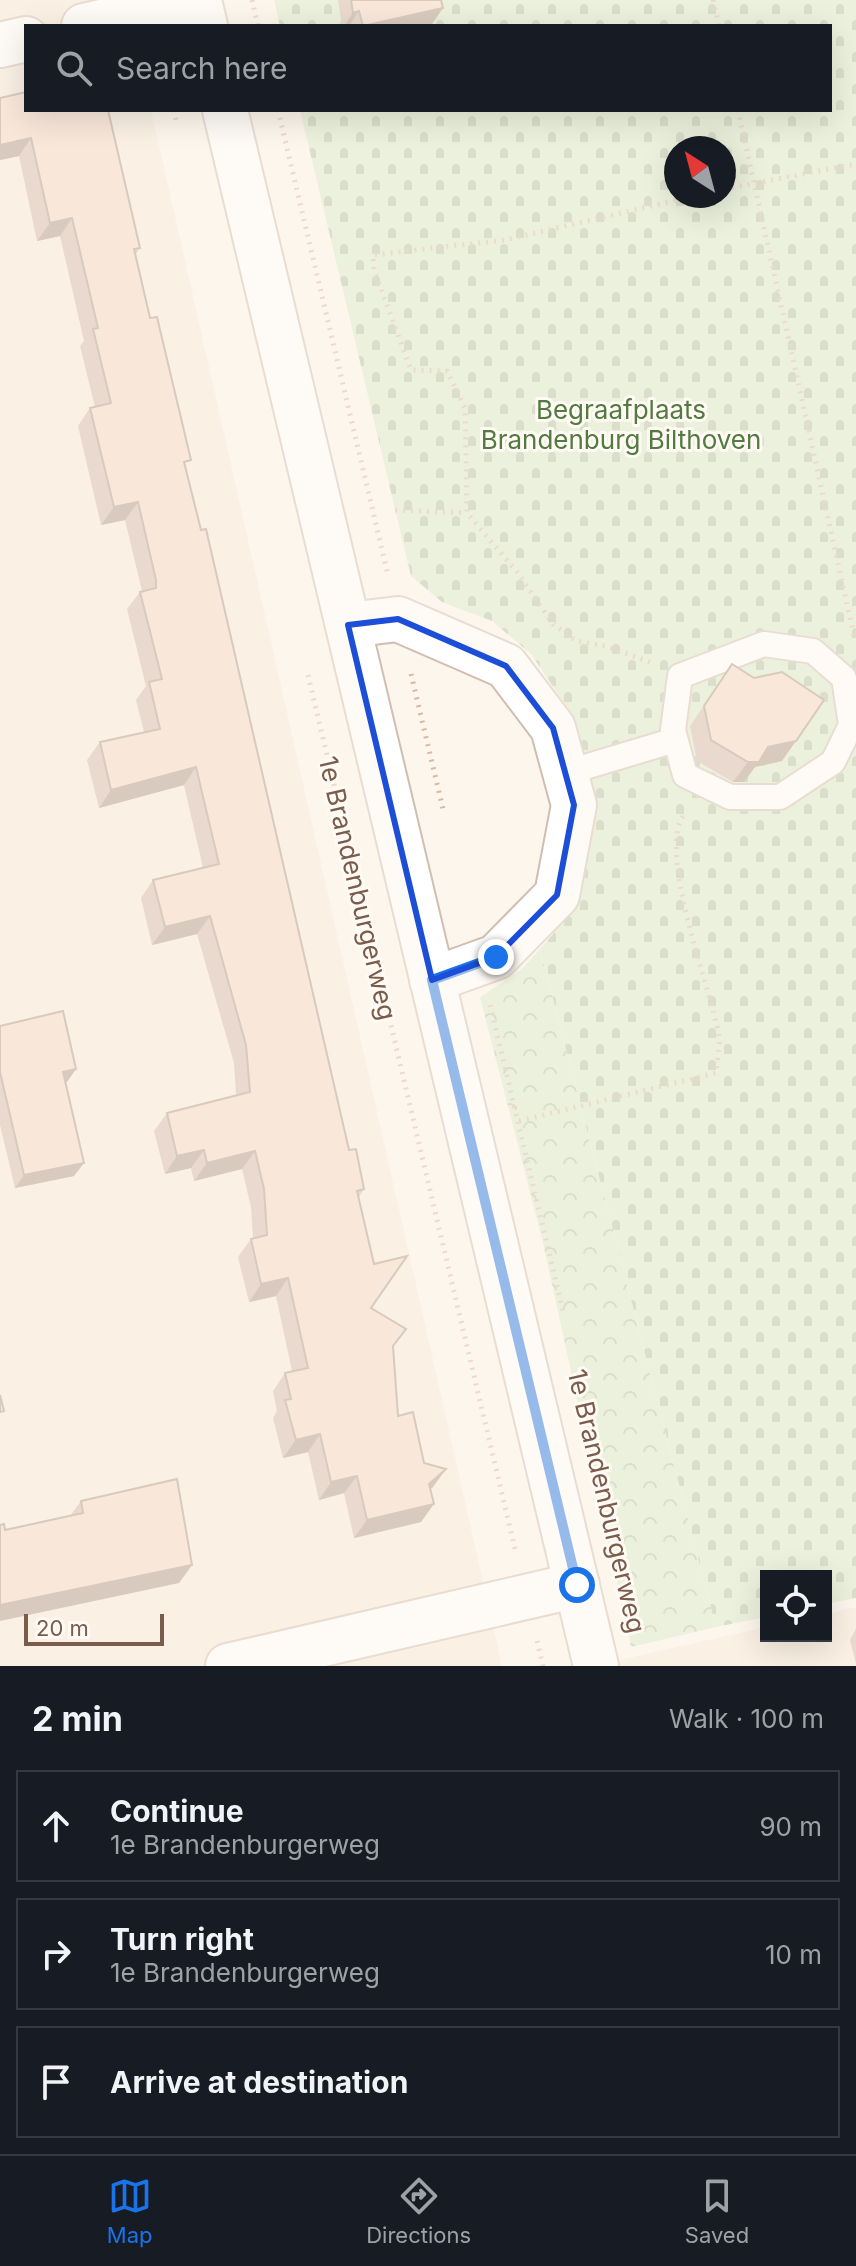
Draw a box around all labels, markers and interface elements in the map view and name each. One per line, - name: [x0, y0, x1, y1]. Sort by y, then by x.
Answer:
- search box: [24, 24, 832, 112]
- icon: search: [52, 46, 96, 90]
- text: Search here: [116, 50, 288, 86]
- north arrow: [664, 136, 736, 208]
- park label: Begraafplaats Brandenburg Bilthoven: [481, 394, 761, 455]
- street label: 1e Brandenburgerweg: [313, 753, 403, 1023]
- route end: [478, 939, 514, 975]
- street label: 1e Brandenburgerweg: [562, 1366, 652, 1636]
- route start: [559, 1567, 595, 1603]
- map controls: [760, 1570, 832, 1642]
- button: locate: [760, 1570, 832, 1642]
- scale bar: [24, 1610, 164, 1646]
- text: 20 m: [36, 1615, 89, 1641]
- text: 2 min: [32, 1698, 123, 1739]
- text: Walk · 100 m: [669, 1703, 824, 1734]
- text: Continue: [110, 1793, 244, 1829]
- icon: ahead: [34, 1804, 78, 1848]
- text: 90 m: [759, 1811, 822, 1842]
- text: 1e Brandenburgerweg: [110, 1829, 380, 1860]
- text: Turn right: [110, 1921, 254, 1957]
- icon: right: [34, 1932, 78, 1976]
- text: 10 m: [765, 1939, 822, 1970]
- text: 1e Brandenburgerweg: [110, 1957, 380, 1988]
- icon: arrive: [34, 2060, 78, 2104]
- text: Arrive at destination: [110, 2064, 408, 2100]
- tab: Map: [107, 2174, 153, 2248]
- tab: Directions: [366, 2174, 471, 2248]
- tab: Saved: [685, 2174, 749, 2248]

